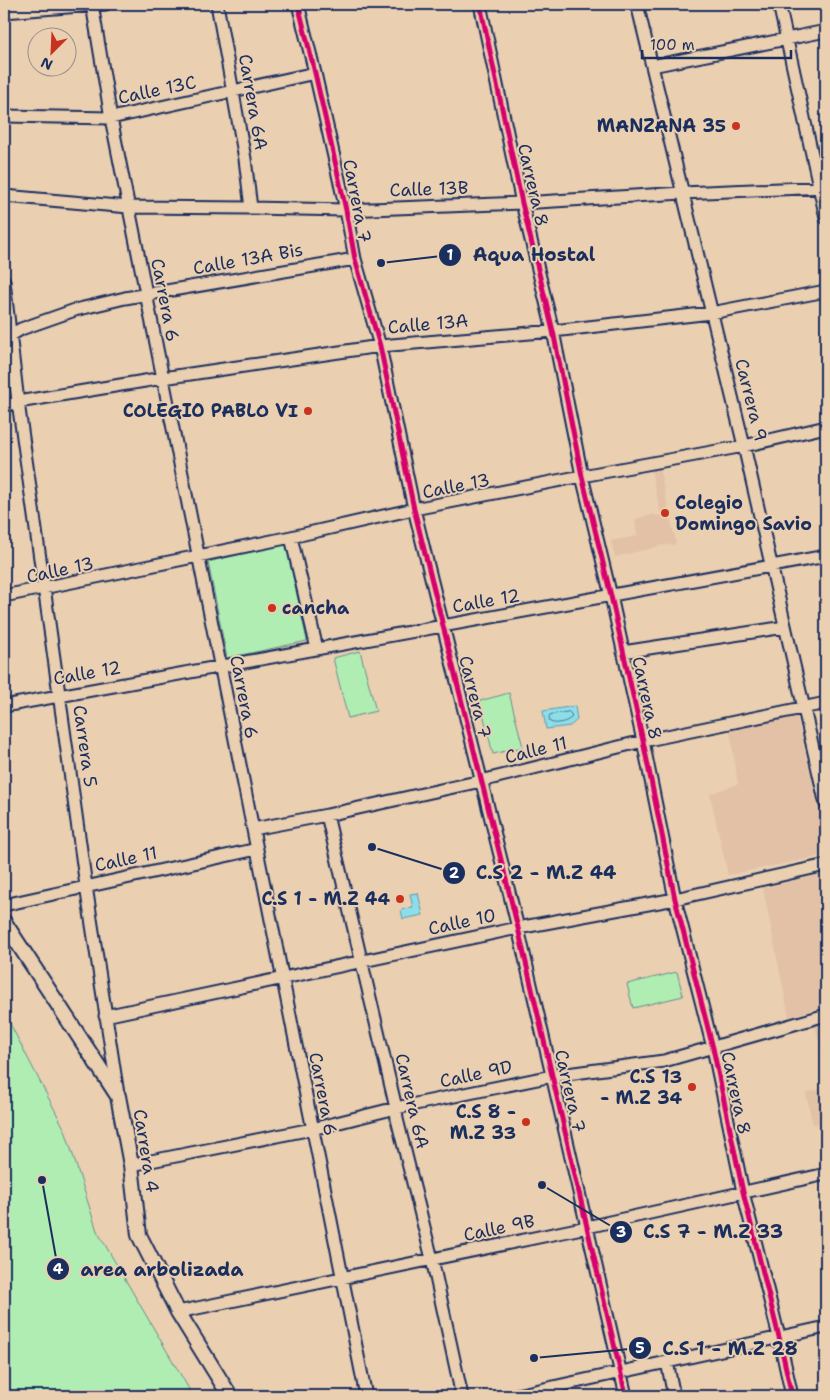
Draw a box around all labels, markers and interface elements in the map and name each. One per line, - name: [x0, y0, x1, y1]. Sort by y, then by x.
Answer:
- north arrow: [28, 28, 78, 78]
- scale bar: [642, 28, 791, 60]
- text: 100 m: [650, 35, 695, 55]
- street label: Carrera 6A: [233, 52, 273, 152]
- text: N: [38, 53, 55, 74]
- street label: Calle 13C: [116, 70, 198, 110]
- place label: MANZANA 35: [597, 114, 726, 138]
- marker: MANZANA 35: [730, 120, 742, 132]
- street label: Carrera 8: [512, 141, 554, 229]
- street label: Carrera 7: [337, 157, 377, 245]
- street label: Calle 13B: [389, 176, 469, 202]
- street label: Calle 13A Bis: [191, 238, 305, 280]
- callout: Aqua Hostal: [438, 238, 605, 272]
- text: Aqua Hostal: [473, 242, 596, 267]
- text: 1: [447, 245, 454, 265]
- street label: Carrera 6: [145, 256, 185, 344]
- street label: Calle 13A: [387, 309, 469, 339]
- street label: Carrera 9: [729, 356, 773, 444]
- place label: COLEGIO PABLO VI: [123, 399, 298, 423]
- marker: COLEGIO PABLO VI: [302, 405, 314, 417]
- street label: Calle 13: [420, 468, 492, 504]
- place label: Colegio Domingo Savio: [675, 491, 812, 536]
- marker: Colegio Domingo Savio: [659, 507, 671, 519]
- street label: Calle 13: [24, 551, 96, 589]
- street label: Calle 12: [450, 583, 522, 619]
- place label: cancha: [282, 596, 350, 620]
- marker: cancha: [266, 602, 278, 614]
- street label: Carrera 6: [224, 653, 264, 741]
- street label: Carrera 7: [453, 653, 497, 741]
- street label: Carrera 8: [626, 654, 668, 742]
- street label: Calle 12: [51, 655, 123, 691]
- street label: Carrera 5: [67, 703, 103, 789]
- street label: Calle 11: [502, 731, 570, 769]
- street label: Calle 11: [93, 841, 159, 877]
- callout: C.S 2 - M.Z 44: [441, 856, 626, 890]
- text: C.S 2 - M.Z 44: [476, 860, 617, 885]
- text: 2: [449, 863, 460, 883]
- place label: C.S 1 - M.Z 44: [261, 887, 390, 911]
- marker: C.S 1 - M.Z 44: [394, 893, 406, 905]
- street label: Calle 10: [426, 903, 498, 941]
- street label: Carrera 7: [549, 1047, 591, 1135]
- street label: Carrera 8: [715, 1049, 757, 1137]
- street label: Carrera 6: [303, 1050, 343, 1138]
- street label: Carrera 6A: [389, 1051, 435, 1151]
- street label: Calle 9D: [438, 1055, 515, 1093]
- place label: C.S 13 - M.Z 34: [600, 1065, 682, 1110]
- marker: C.S 13 - M.Z 34: [686, 1081, 698, 1093]
- place label: C.S 8 - M.Z 33: [450, 1100, 516, 1145]
- street label: Carrera 4: [128, 1107, 164, 1195]
- marker: C.S 8 - M.Z 33: [520, 1116, 532, 1128]
- street label: Calle 9B: [461, 1209, 537, 1247]
- callout: C.S 7 - M.Z 33: [608, 1215, 793, 1249]
- text: C.S 7 - M.Z 33: [643, 1219, 783, 1244]
- text: 3: [616, 1222, 626, 1242]
- callout: area arbolizada: [45, 1252, 253, 1286]
- text: area arbolizada: [81, 1257, 243, 1282]
- text: 4: [53, 1259, 64, 1279]
- callout: C.S 1 - M.Z 28: [627, 1331, 808, 1365]
- text: C.S 1 - M.Z 28: [662, 1336, 798, 1361]
- text: 5: [635, 1338, 645, 1358]

